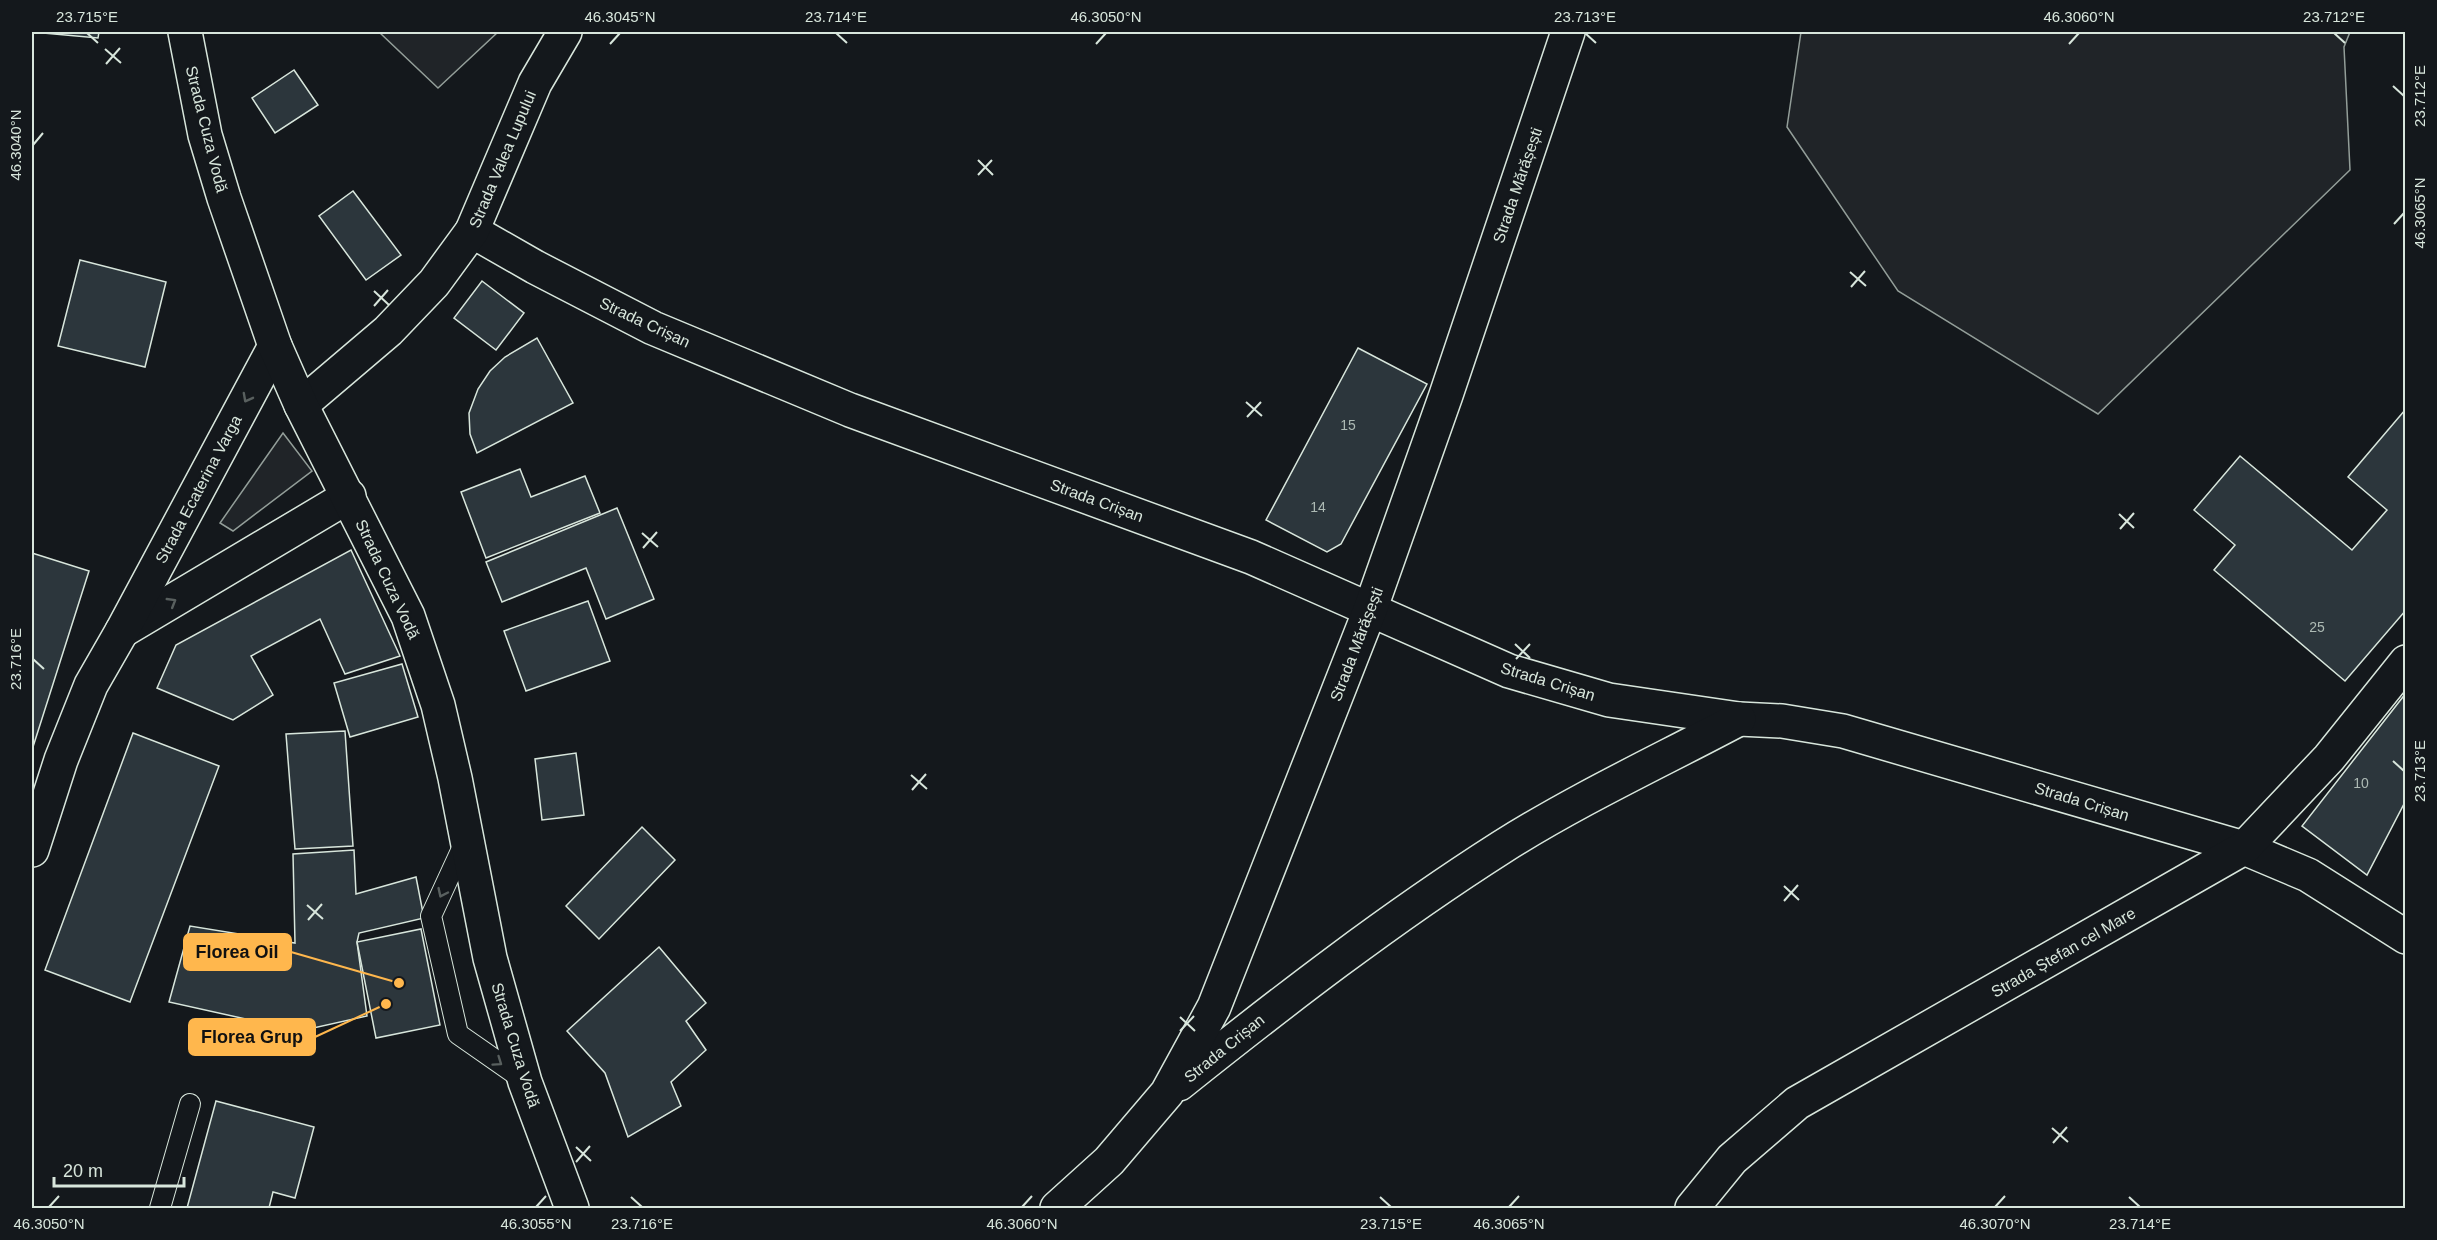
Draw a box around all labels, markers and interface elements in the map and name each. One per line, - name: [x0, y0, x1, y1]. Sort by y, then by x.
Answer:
- text: 23.715°E: [56, 8, 118, 25]
- text: 46.3045°N: [584, 8, 656, 25]
- text: 23.714°E: [805, 8, 867, 25]
- text: 46.3050°N: [1070, 8, 1142, 25]
- text: 23.713°E: [1554, 8, 1616, 25]
- text: 46.3060°N: [2043, 8, 2115, 25]
- text: 23.712°E: [2303, 8, 2365, 25]
- street label: Strada Cuza Vodă: [183, 64, 230, 194]
- text: 23.712°E: [2411, 65, 2428, 127]
- street label: Strada Valea Lupului: [466, 88, 539, 230]
- text: 46.3040°N: [7, 109, 24, 181]
- street label: Strada Mărășești: [1490, 125, 1545, 245]
- text: 46.3065°N: [2411, 177, 2428, 249]
- street label: Strada Crișan: [597, 294, 693, 351]
- one-way arrow: [243, 392, 254, 402]
- street label: Strada Ecaterina Varga: [152, 412, 245, 566]
- house number: 15: [1340, 417, 1356, 433]
- street label: Strada Crișan: [1048, 476, 1146, 525]
- house number: 14: [1310, 499, 1326, 515]
- street label: Strada Cuza Vodă: [352, 517, 423, 642]
- street label: Strada Mărășești: [1327, 585, 1386, 704]
- one-way arrow: [166, 597, 176, 609]
- house number: 25: [2309, 619, 2325, 635]
- text: 23.716°E: [7, 628, 24, 690]
- street label: Strada Crișan: [1499, 659, 1597, 704]
- text: 23.713°E: [2411, 740, 2428, 802]
- house number: 10: [2353, 775, 2369, 791]
- street label: Strada Crișan: [2033, 779, 2131, 824]
- one-way arrow: [437, 887, 449, 898]
- street label: Strada Ștefan cel Mare: [1988, 904, 2138, 1001]
- callout: Florea Oil: [184, 934, 291, 970]
- text: Florea Oil: [195, 942, 279, 962]
- street label: Strada Cuza Vodă: [488, 981, 543, 1110]
- street label: Strada Crișan: [1181, 1011, 1268, 1086]
- callout: Florea Grup: [189, 1019, 315, 1055]
- text: Florea Grup: [201, 1027, 303, 1047]
- one-way arrow: [491, 1055, 502, 1066]
- scale bar: [54, 1150, 184, 1188]
- text: 20 m: [63, 1161, 103, 1181]
- text: 46.3050°N: [13, 1215, 85, 1232]
- text: 46.3055°N: [500, 1215, 572, 1232]
- text: 23.716°E: [611, 1215, 673, 1232]
- text: 46.3060°N: [986, 1215, 1058, 1232]
- text: 23.715°E: [1360, 1215, 1422, 1232]
- text: 46.3065°N: [1473, 1215, 1545, 1232]
- text: 46.3070°N: [1959, 1215, 2031, 1232]
- text: 23.714°E: [2109, 1215, 2171, 1232]

